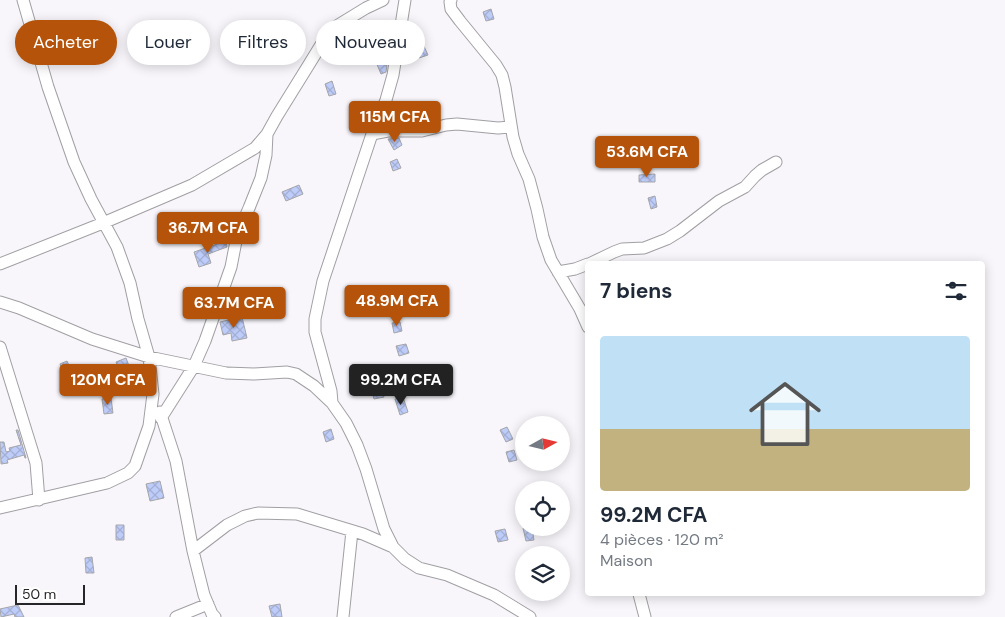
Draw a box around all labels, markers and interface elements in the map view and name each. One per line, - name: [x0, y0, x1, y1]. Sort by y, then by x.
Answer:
- chip: Acheter: [15, 20, 117, 65]
- chip: Louer: [127, 20, 210, 65]
- chip: Filtres: [220, 20, 306, 65]
- chip: Nouveau: [316, 20, 425, 65]
- pin: 115M CFA: [343, 100, 447, 143]
- text: 115M CFA: [360, 106, 430, 127]
- pin: 53.6M CFA: [590, 136, 704, 178]
- text: 53.6M CFA: [606, 141, 688, 162]
- pin: 36.7M CFA: [151, 212, 265, 254]
- text: 36.7M CFA: [168, 217, 248, 238]
- text: 7 biens: [600, 277, 673, 305]
- icon: filters: [942, 277, 970, 305]
- pin: 48.9M CFA: [340, 284, 454, 327]
- pin: 63.7M CFA: [177, 286, 291, 329]
- text: 48.9M CFA: [355, 290, 439, 311]
- text: 63.7M CFA: [194, 292, 274, 313]
- pin: 120M CFA: [56, 364, 160, 406]
- pin: 99.2M CFA: [344, 364, 458, 406]
- text: 120M CFA: [70, 369, 146, 390]
- text: 99.2M CFA: [360, 369, 442, 390]
- icon: home: [740, 369, 830, 459]
- north arrow: [515, 416, 570, 471]
- map controls: [515, 416, 570, 601]
- button: locate: [515, 481, 570, 536]
- text: 99.2M CFA: [600, 501, 707, 529]
- text: 4 pièces · 120 m²: [600, 529, 724, 550]
- button: layers: [515, 546, 570, 601]
- text: Maison: [600, 550, 653, 571]
- scale bar: [15, 582, 85, 605]
- text: 50 m: [22, 585, 56, 603]

